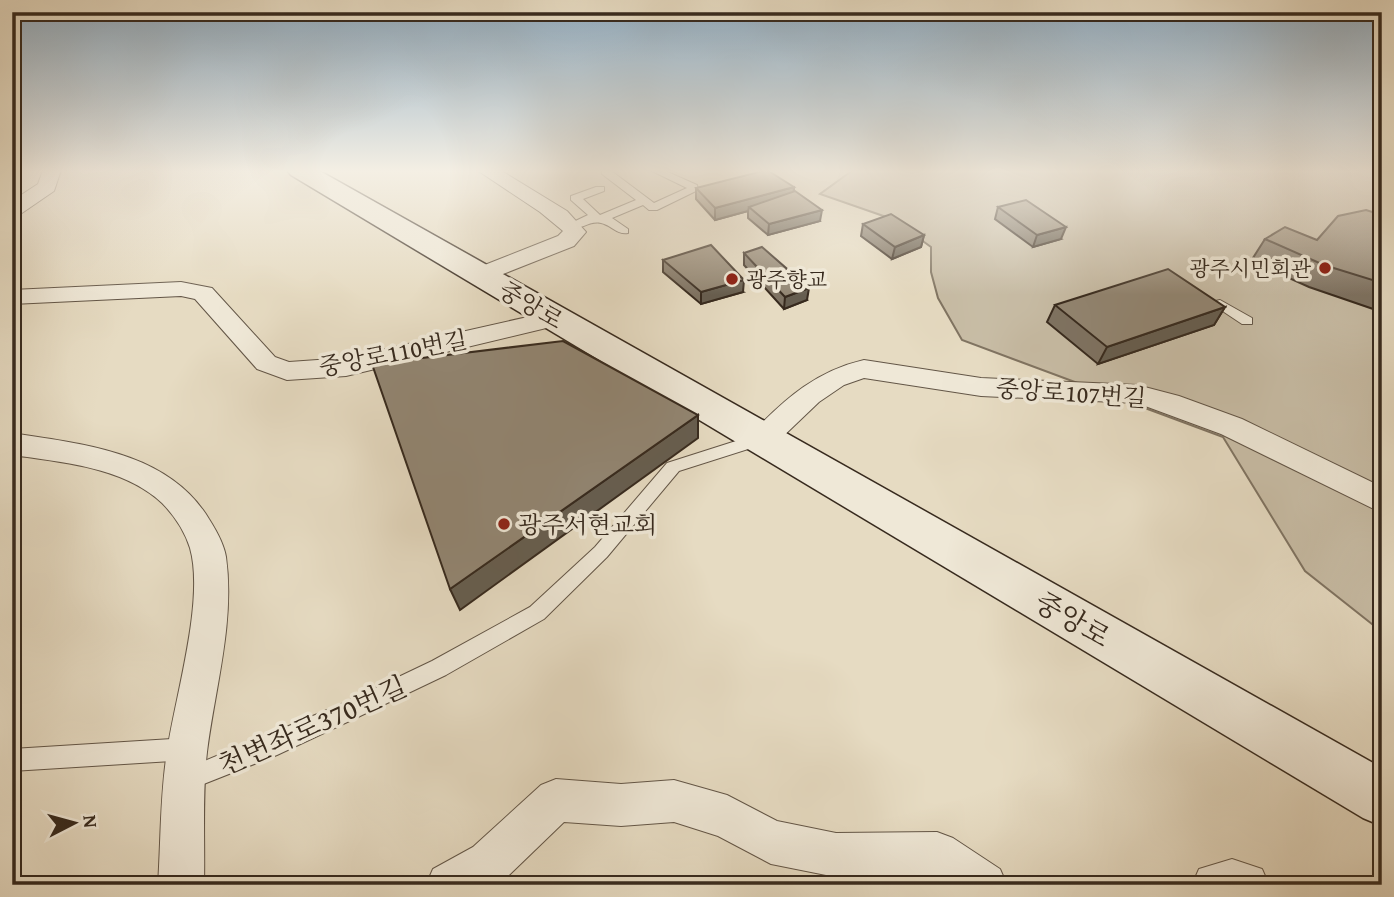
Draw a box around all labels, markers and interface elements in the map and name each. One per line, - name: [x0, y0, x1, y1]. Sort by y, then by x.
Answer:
- place label: 광주시민회관: [1189, 253, 1312, 284]
- marker: 광주시민회관: [1317, 260, 1333, 276]
- place label: 광주향교: [746, 264, 827, 295]
- marker: 광주향교: [724, 271, 740, 287]
- street label: 중앙로: [492, 272, 570, 338]
- street label: 중앙로110번길: [316, 321, 470, 385]
- street label: 중앙로107번길: [995, 370, 1147, 416]
- place label: 광주서현교회: [518, 507, 657, 542]
- marker: 광주서현교회: [496, 516, 512, 532]
- street label: 중앙로: [1028, 581, 1118, 657]
- street label: 천변좌로370번길: [211, 665, 413, 785]
- north arrow: [38, 788, 108, 858]
- text: N: [76, 813, 106, 829]

